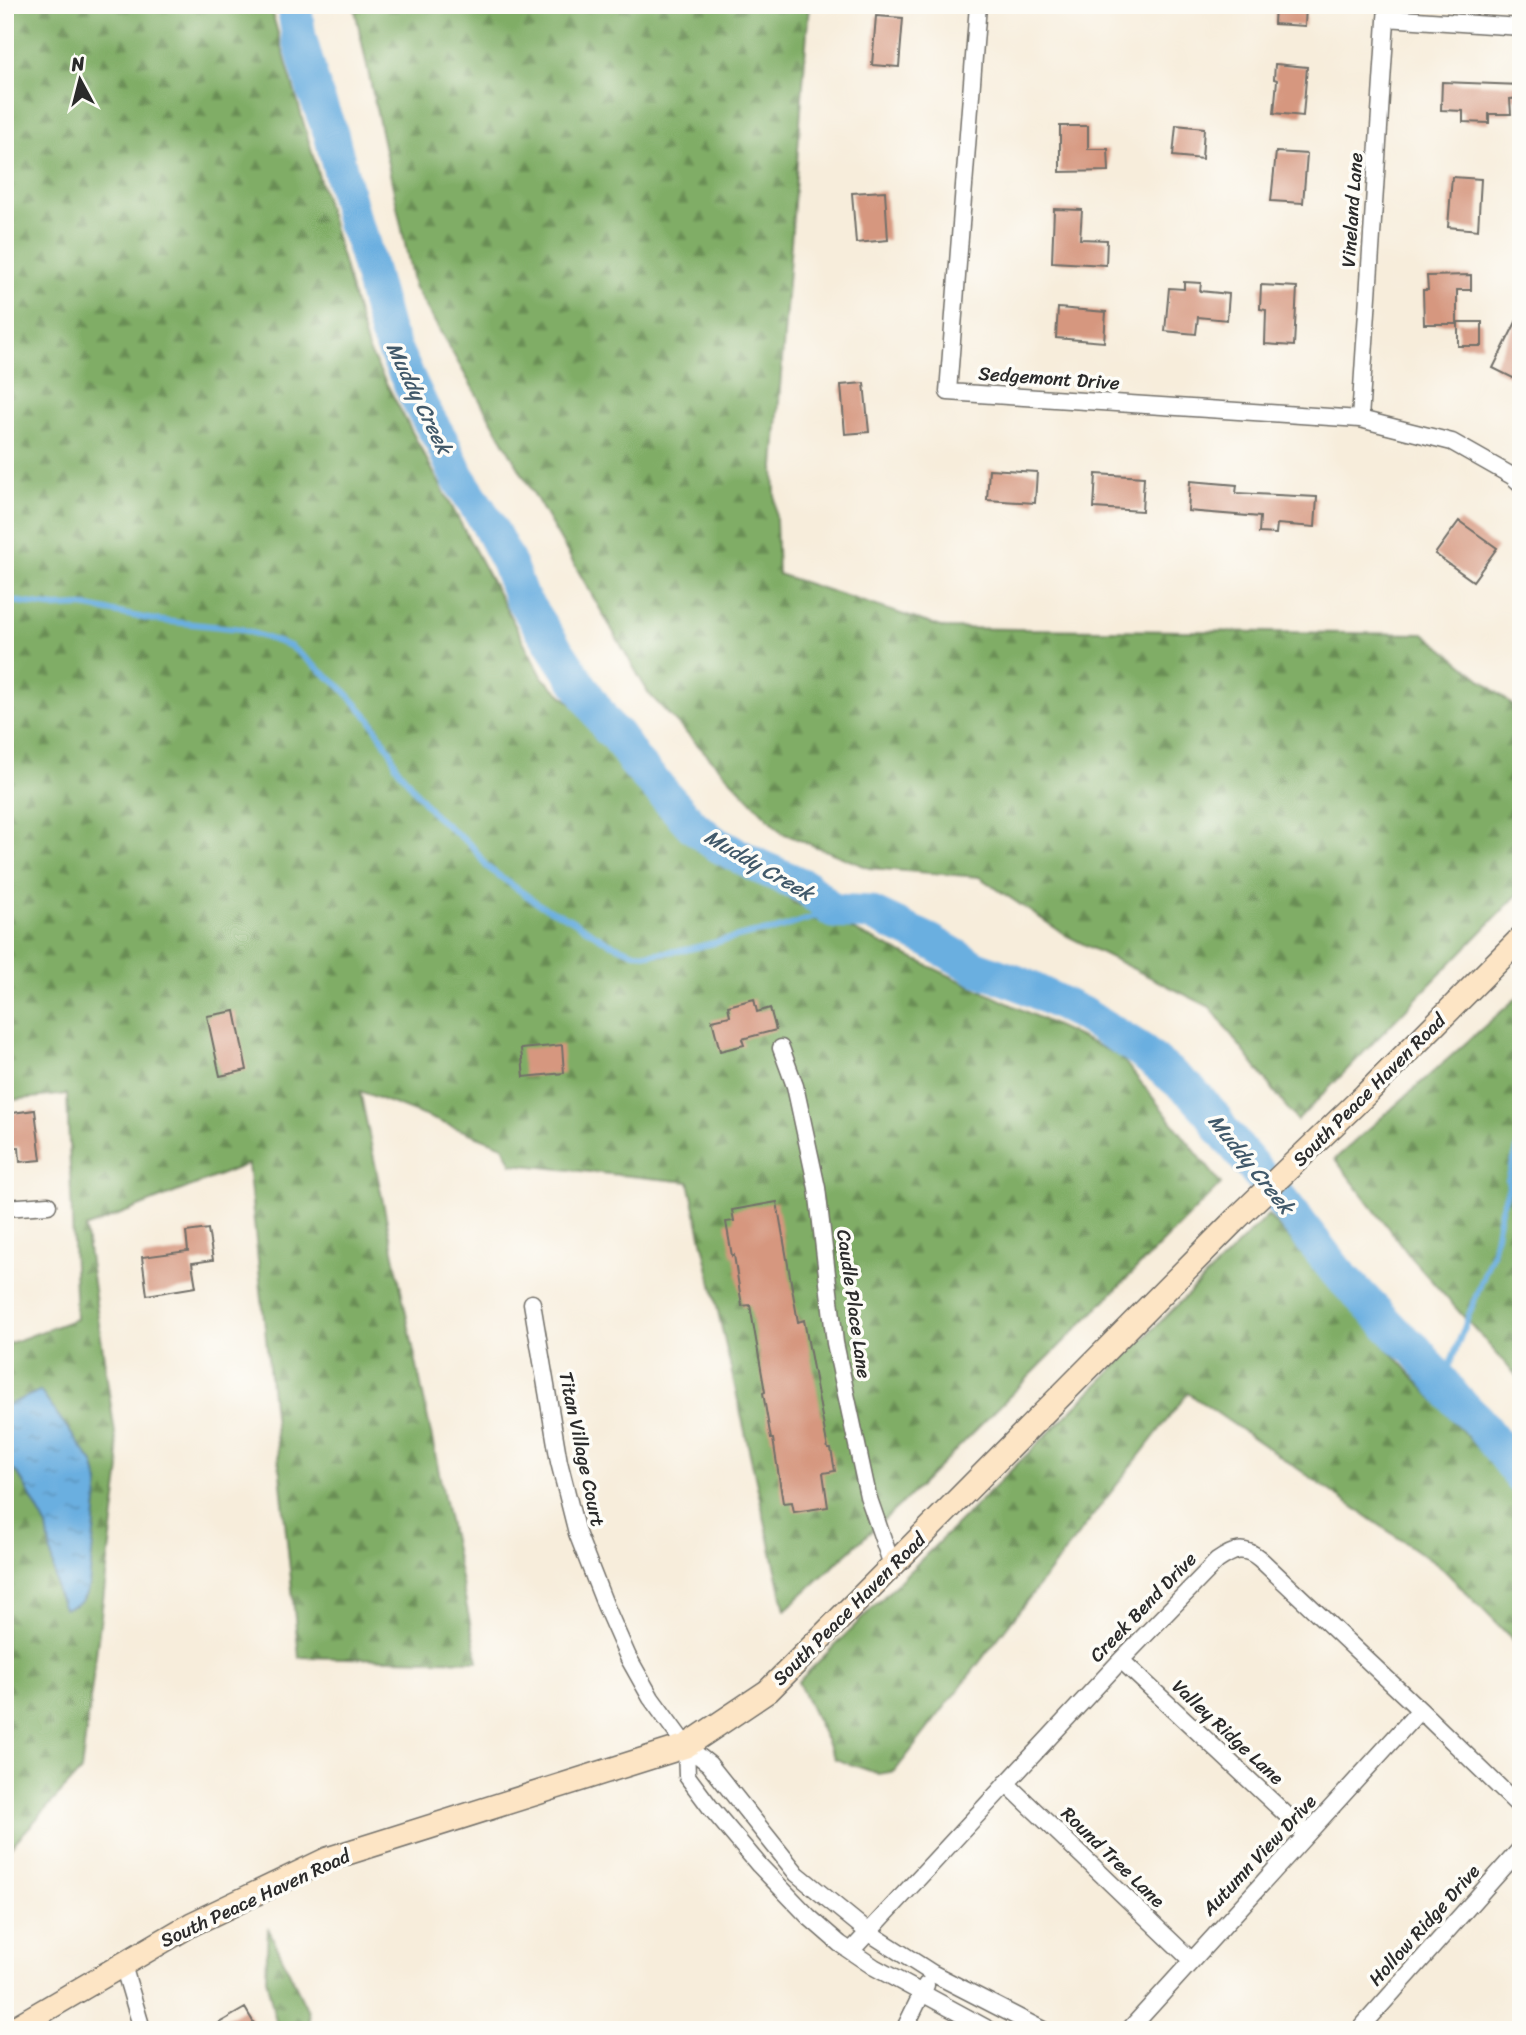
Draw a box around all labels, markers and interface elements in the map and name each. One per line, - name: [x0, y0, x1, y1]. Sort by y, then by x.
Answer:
- north arrow: [46, 46, 116, 116]
- text: N: [68, 46, 87, 81]
- street label: Vineland Lane: [1332, 151, 1372, 269]
- water label: Muddy Creek: [375, 335, 464, 463]
- street label: Sedgemont Drive: [977, 357, 1121, 399]
- water label: Muddy Creek: [697, 818, 823, 913]
- street label: South Peace Haven Road: [1284, 1004, 1455, 1175]
- water label: Muddy Creek: [1198, 1105, 1306, 1225]
- street label: Caudle Place Lane: [827, 1227, 881, 1381]
- street label: Titan Village Court: [549, 1369, 615, 1529]
- street label: South Peace Haven Road: [764, 1523, 935, 1694]
- street label: Creek Bend Drive: [1081, 1544, 1205, 1670]
- street label: Valley Ridge Lane: [1164, 1671, 1292, 1793]
- street label: Autumn View Drive: [1193, 1786, 1324, 1924]
- street label: Round Tree Lane: [1053, 1798, 1173, 1916]
- street label: South Peace Haven Road: [154, 1839, 357, 1957]
- street label: Hollow Ridge Drive: [1360, 1856, 1488, 1994]

